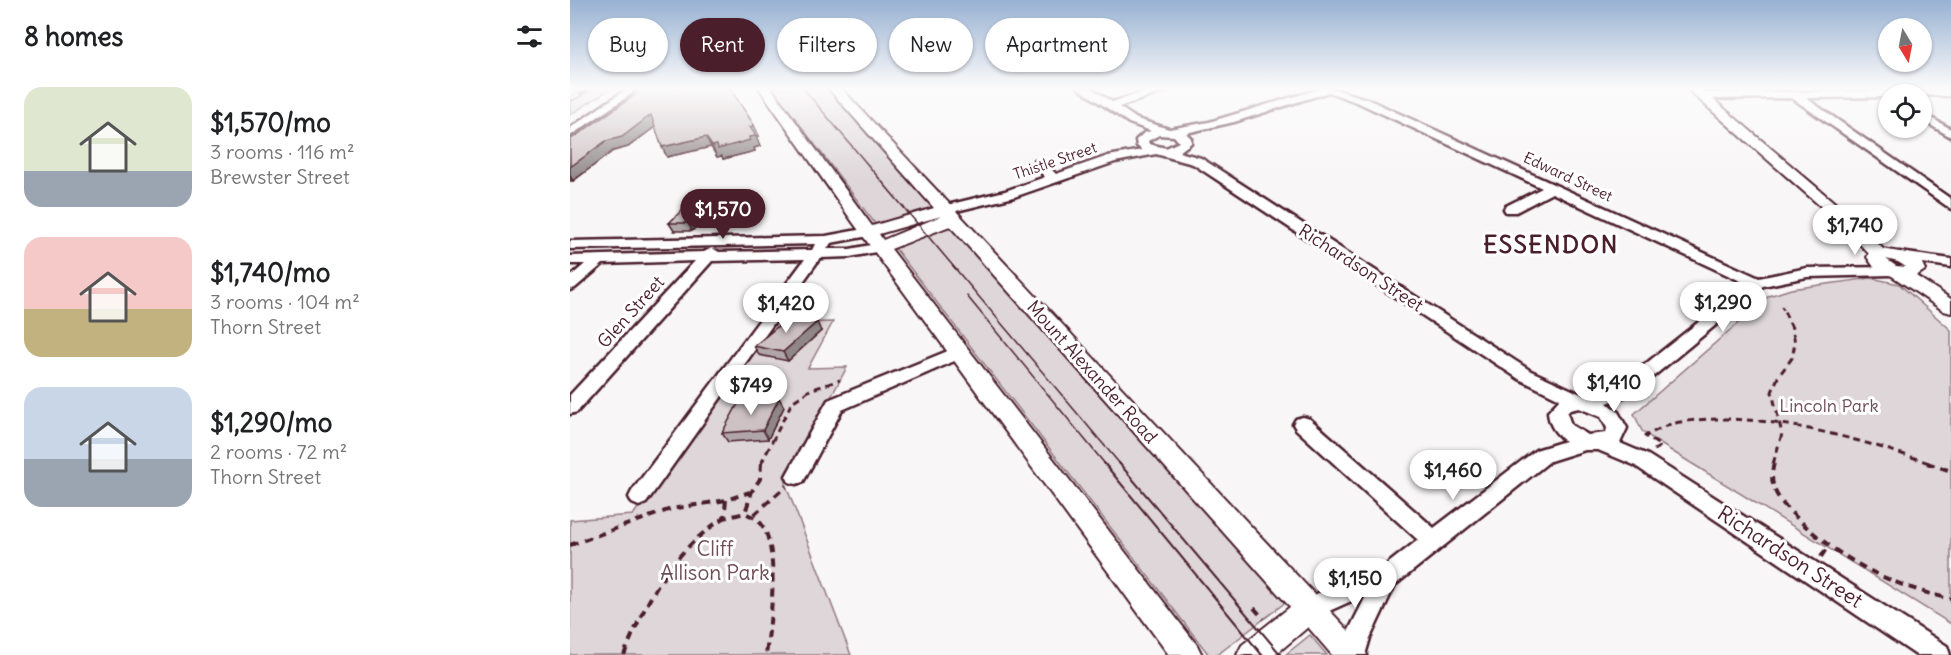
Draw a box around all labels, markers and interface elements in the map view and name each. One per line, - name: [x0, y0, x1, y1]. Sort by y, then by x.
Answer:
- chip: Buy: [588, 18, 668, 72]
- chip: Rent: [680, 18, 765, 72]
- chip: Filters: [777, 18, 877, 72]
- chip: New: [889, 18, 973, 72]
- chip: Apartment: [985, 18, 1129, 72]
- north arrow: [1878, 18, 1932, 72]
- map controls: [1878, 18, 1932, 138]
- text: 8 homes: [24, 20, 123, 53]
- icon: filters: [513, 20, 546, 53]
- button: locate: [1878, 84, 1932, 138]
- text: $1,570/mo: [210, 106, 331, 139]
- icon: home: [72, 111, 144, 183]
- street label: Thistle Street: [1011, 137, 1099, 184]
- text: 3 rooms · 116 m²: [210, 139, 354, 164]
- street label: Edward Street: [1521, 148, 1616, 205]
- text: Brewster Street: [210, 164, 350, 189]
- pin: $1,570: [674, 189, 772, 240]
- text: $1,570: [694, 196, 752, 221]
- pin: $1,740: [1806, 205, 1904, 256]
- text: $1,740: [1827, 212, 1883, 237]
- street label: Richardson Street: [1295, 219, 1428, 316]
- district label: ESSENDON: [1483, 229, 1619, 259]
- text: $1,740/mo: [210, 256, 330, 289]
- icon: home: [72, 261, 144, 333]
- street label: Glen Street: [592, 271, 669, 353]
- pin: $1,290: [1674, 282, 1772, 333]
- pin: $1,420: [737, 283, 835, 334]
- text: 3 rooms · 104 m²: [210, 289, 360, 314]
- text: $1,290: [1694, 289, 1752, 314]
- text: $1,420: [757, 290, 815, 315]
- street label: Mount Alexander Road: [1022, 295, 1163, 448]
- text: Thorn Street: [210, 314, 321, 339]
- pin: $1,410: [1565, 362, 1663, 413]
- pin: $749: [715, 365, 787, 416]
- text: $1,410: [1587, 369, 1641, 394]
- text: $749: [729, 372, 773, 397]
- park label: Lincoln Park: [1779, 394, 1879, 417]
- text: $1,290/mo: [210, 406, 332, 439]
- icon: home: [72, 411, 144, 483]
- text: 2 rooms · 72 m²: [210, 439, 347, 464]
- pin: $1,460: [1404, 450, 1502, 501]
- text: $1,460: [1424, 457, 1482, 482]
- text: Thorn Street: [210, 464, 321, 489]
- street label: Richardson Street: [1712, 499, 1868, 614]
- park label: Cliff Allison Park: [660, 535, 770, 586]
- pin: $1,150: [1306, 558, 1404, 609]
- text: $1,150: [1328, 565, 1382, 590]

